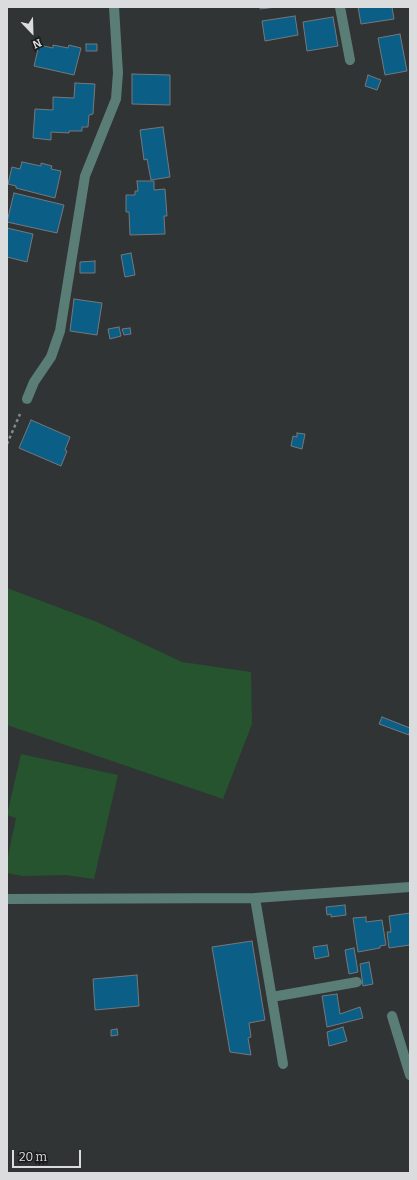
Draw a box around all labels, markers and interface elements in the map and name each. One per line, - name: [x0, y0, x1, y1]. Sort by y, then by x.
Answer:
- north arrow: [12, 12, 52, 52]
- text: N: [30, 36, 43, 51]
- scale bar: [14, 1142, 83, 1168]
- text: 20 m: [19, 1150, 47, 1164]

